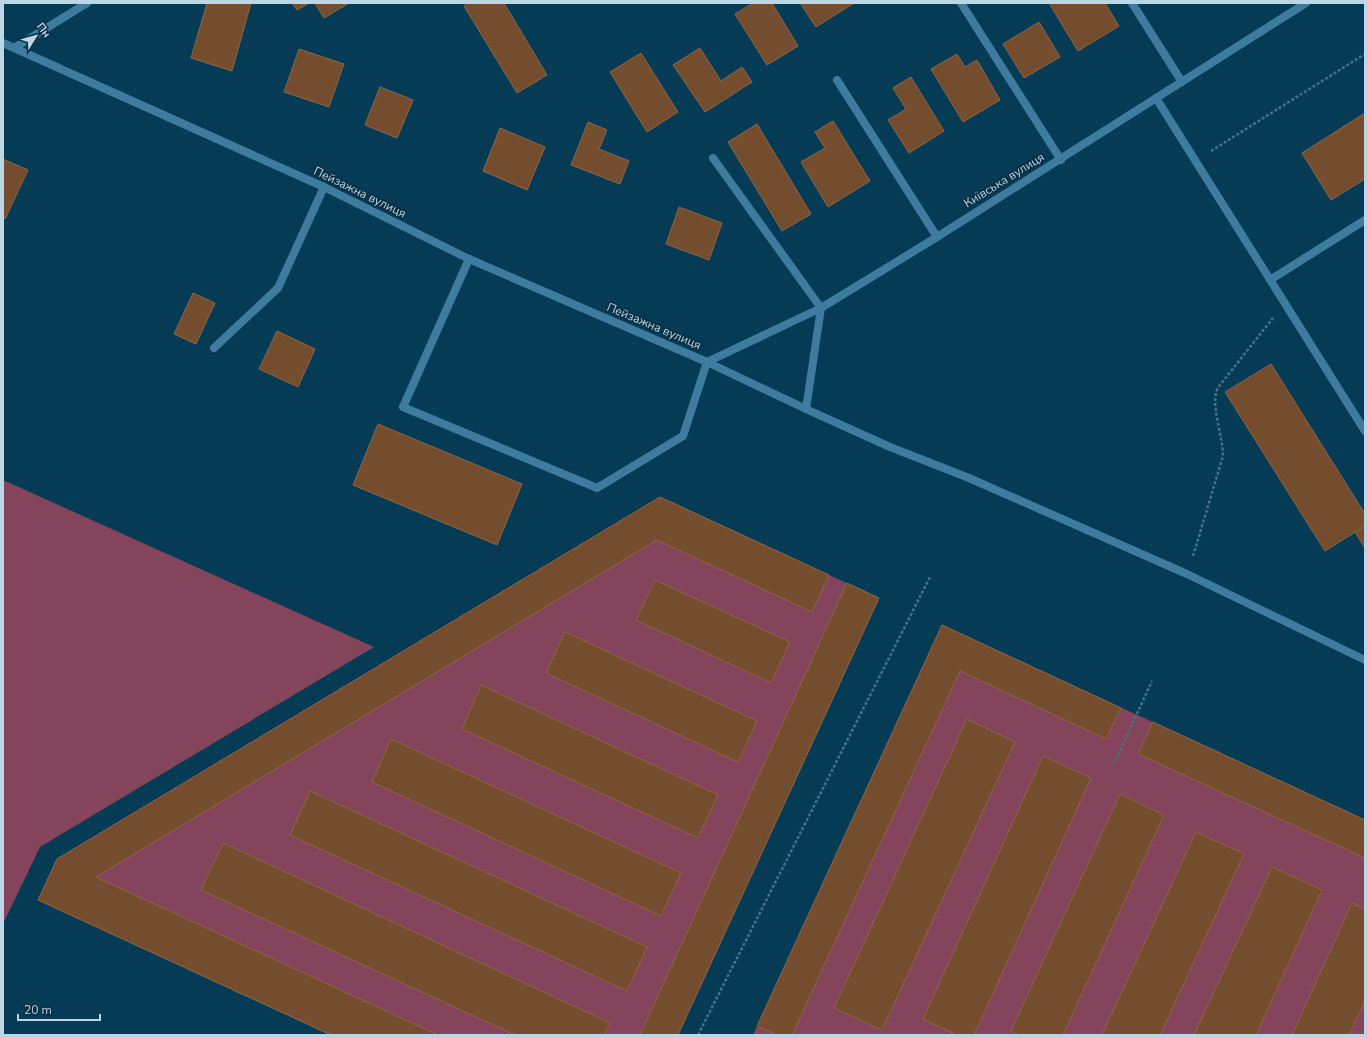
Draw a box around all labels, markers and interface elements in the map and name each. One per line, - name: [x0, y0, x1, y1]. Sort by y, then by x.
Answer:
- north arrow: [16, 16, 56, 56]
- text: Пн: [33, 20, 54, 41]
- street label: Київська вулиця: [961, 149, 1047, 211]
- street label: Пейзажна вулиця: [311, 163, 409, 221]
- street label: Пейзажна вулиця: [604, 299, 704, 353]
- scale bar: [18, 996, 100, 1022]
- text: 20 m: [24, 1002, 52, 1018]

